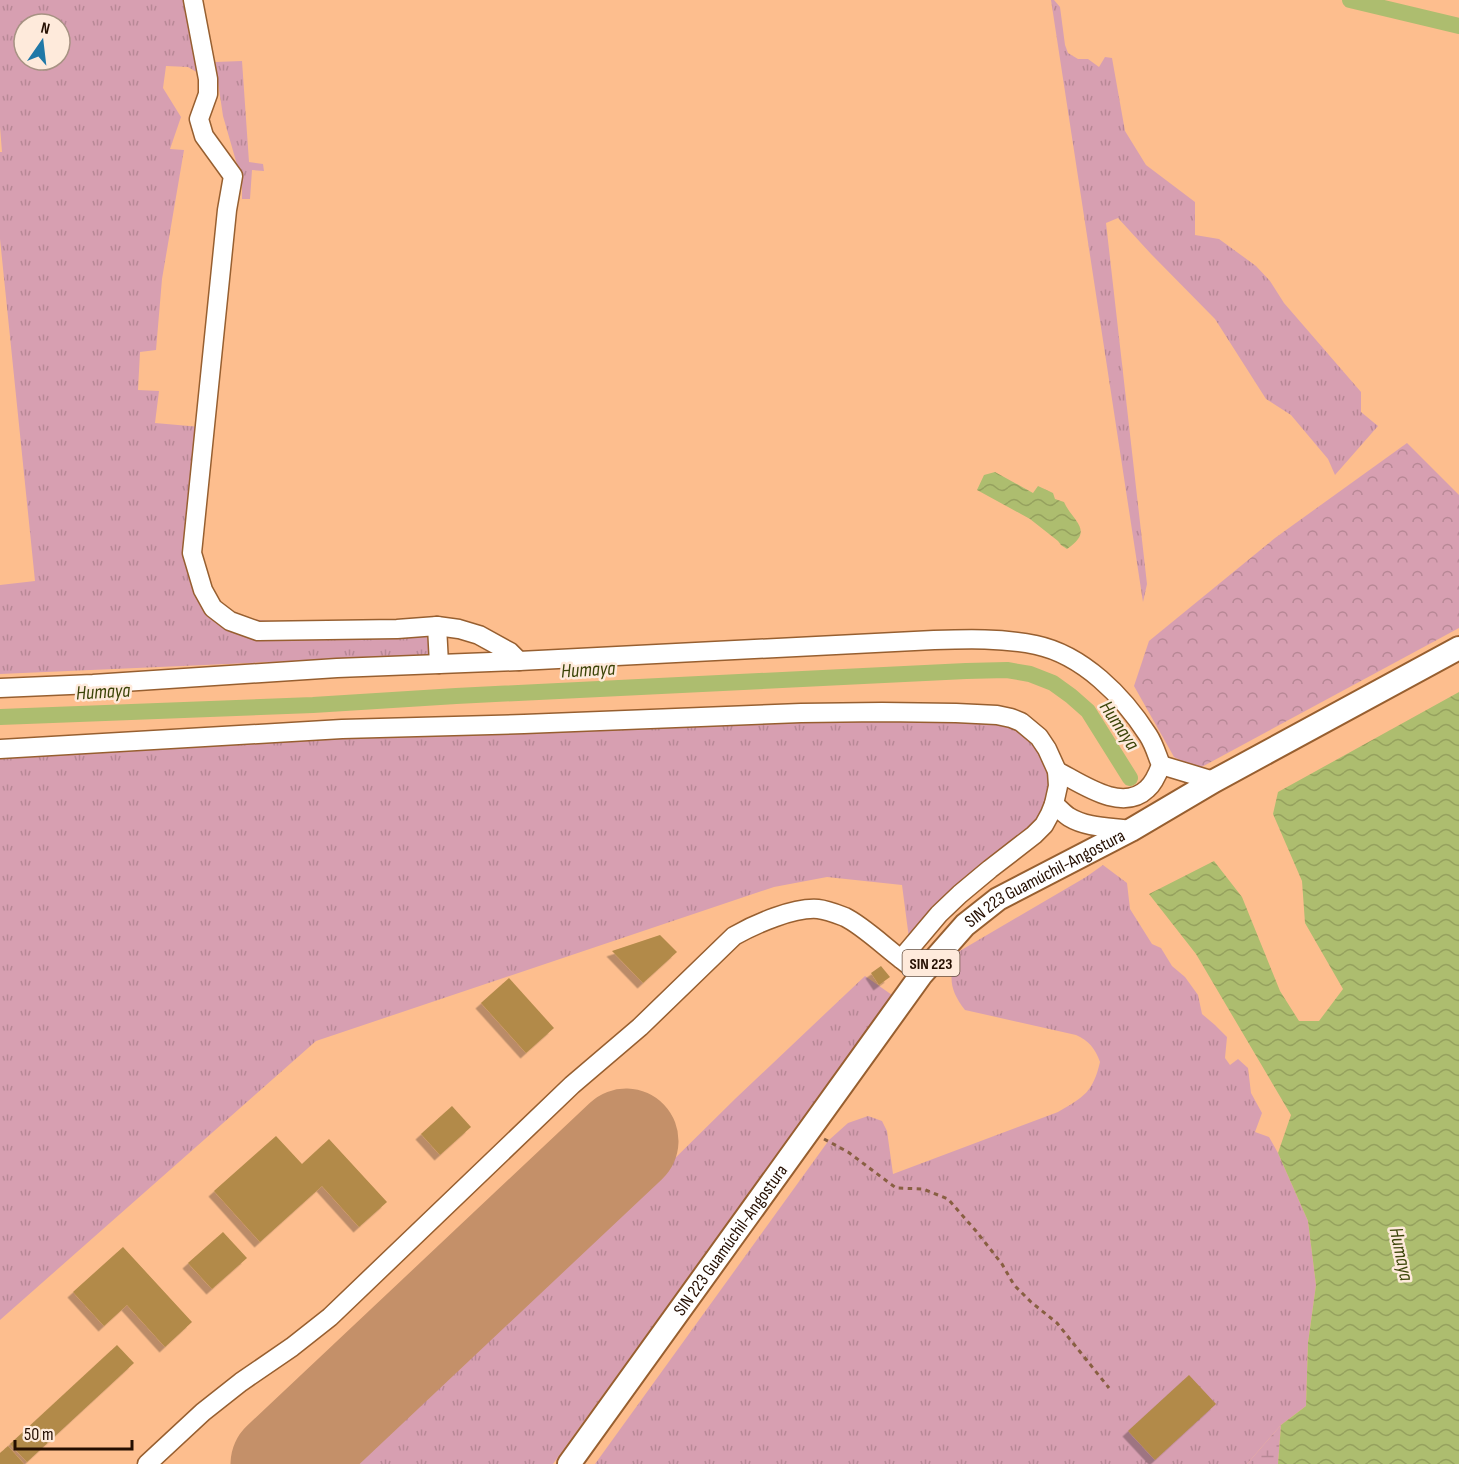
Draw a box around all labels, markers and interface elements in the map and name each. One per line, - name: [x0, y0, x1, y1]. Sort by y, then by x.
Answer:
- north arrow: [12, 12, 72, 72]
- text: N: [39, 19, 52, 39]
- water label: Humaya: [560, 657, 616, 683]
- water label: Humaya: [75, 679, 131, 705]
- water label: Humaya: [1094, 696, 1144, 755]
- street label: SIN 223 Guamúchil-Angostura: [961, 825, 1129, 932]
- road number: SIN 223: [902, 950, 960, 976]
- street label: SIN 223 Guamúchil-Angostura: [669, 1161, 792, 1320]
- water label: Humaya: [1384, 1225, 1418, 1283]
- scale bar: [15, 1413, 132, 1451]
- text: 50 m: [24, 1424, 54, 1445]

